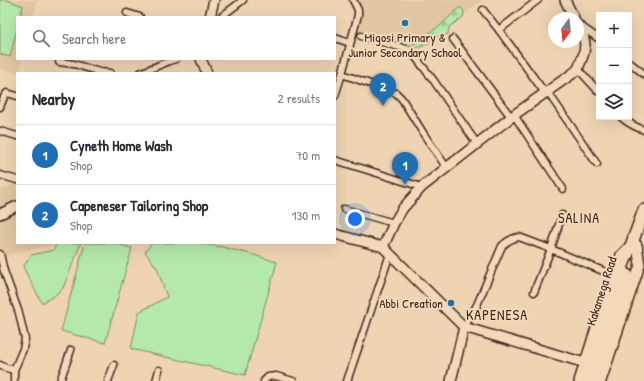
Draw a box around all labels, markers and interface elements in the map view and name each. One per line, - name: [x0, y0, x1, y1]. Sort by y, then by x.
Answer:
- north arrow: [548, 12, 584, 48]
- map controls: [596, 12, 632, 120]
- button: +: [596, 12, 632, 48]
- search box: [16, 16, 336, 60]
- marker: Migosi Primary & Junior Secondary School: [400, 18, 410, 28]
- icon: search: [30, 27, 52, 49]
- text: Search here: [62, 28, 126, 49]
- place label: Migosi Primary & Junior Secondary School: [348, 28, 462, 61]
- button: −: [596, 48, 632, 84]
- pin: 2: [370, 73, 396, 106]
- button: layers: [596, 84, 632, 120]
- text: Nearby: [32, 87, 75, 110]
- text: 2 results: [278, 89, 320, 107]
- text: Cyneth Home Wash: [70, 135, 172, 156]
- text: 1: [43, 146, 47, 164]
- text: 70 m: [296, 146, 320, 164]
- pin: 1: [392, 152, 418, 185]
- text: Shop: [70, 156, 92, 174]
- text: Capeneser Tailoring Shop: [70, 195, 208, 216]
- text: 2: [42, 206, 48, 224]
- text: 130 m: [292, 206, 320, 224]
- district label: SALINA: [558, 208, 600, 227]
- your location: [345, 209, 365, 229]
- text: Shop: [70, 216, 92, 234]
- street label: Kakamega Road: [581, 254, 621, 328]
- place label: Abbi Creation: [379, 294, 443, 312]
- marker: Abbi Creation: [446, 298, 456, 308]
- district label: KAPENESA: [466, 305, 528, 324]

